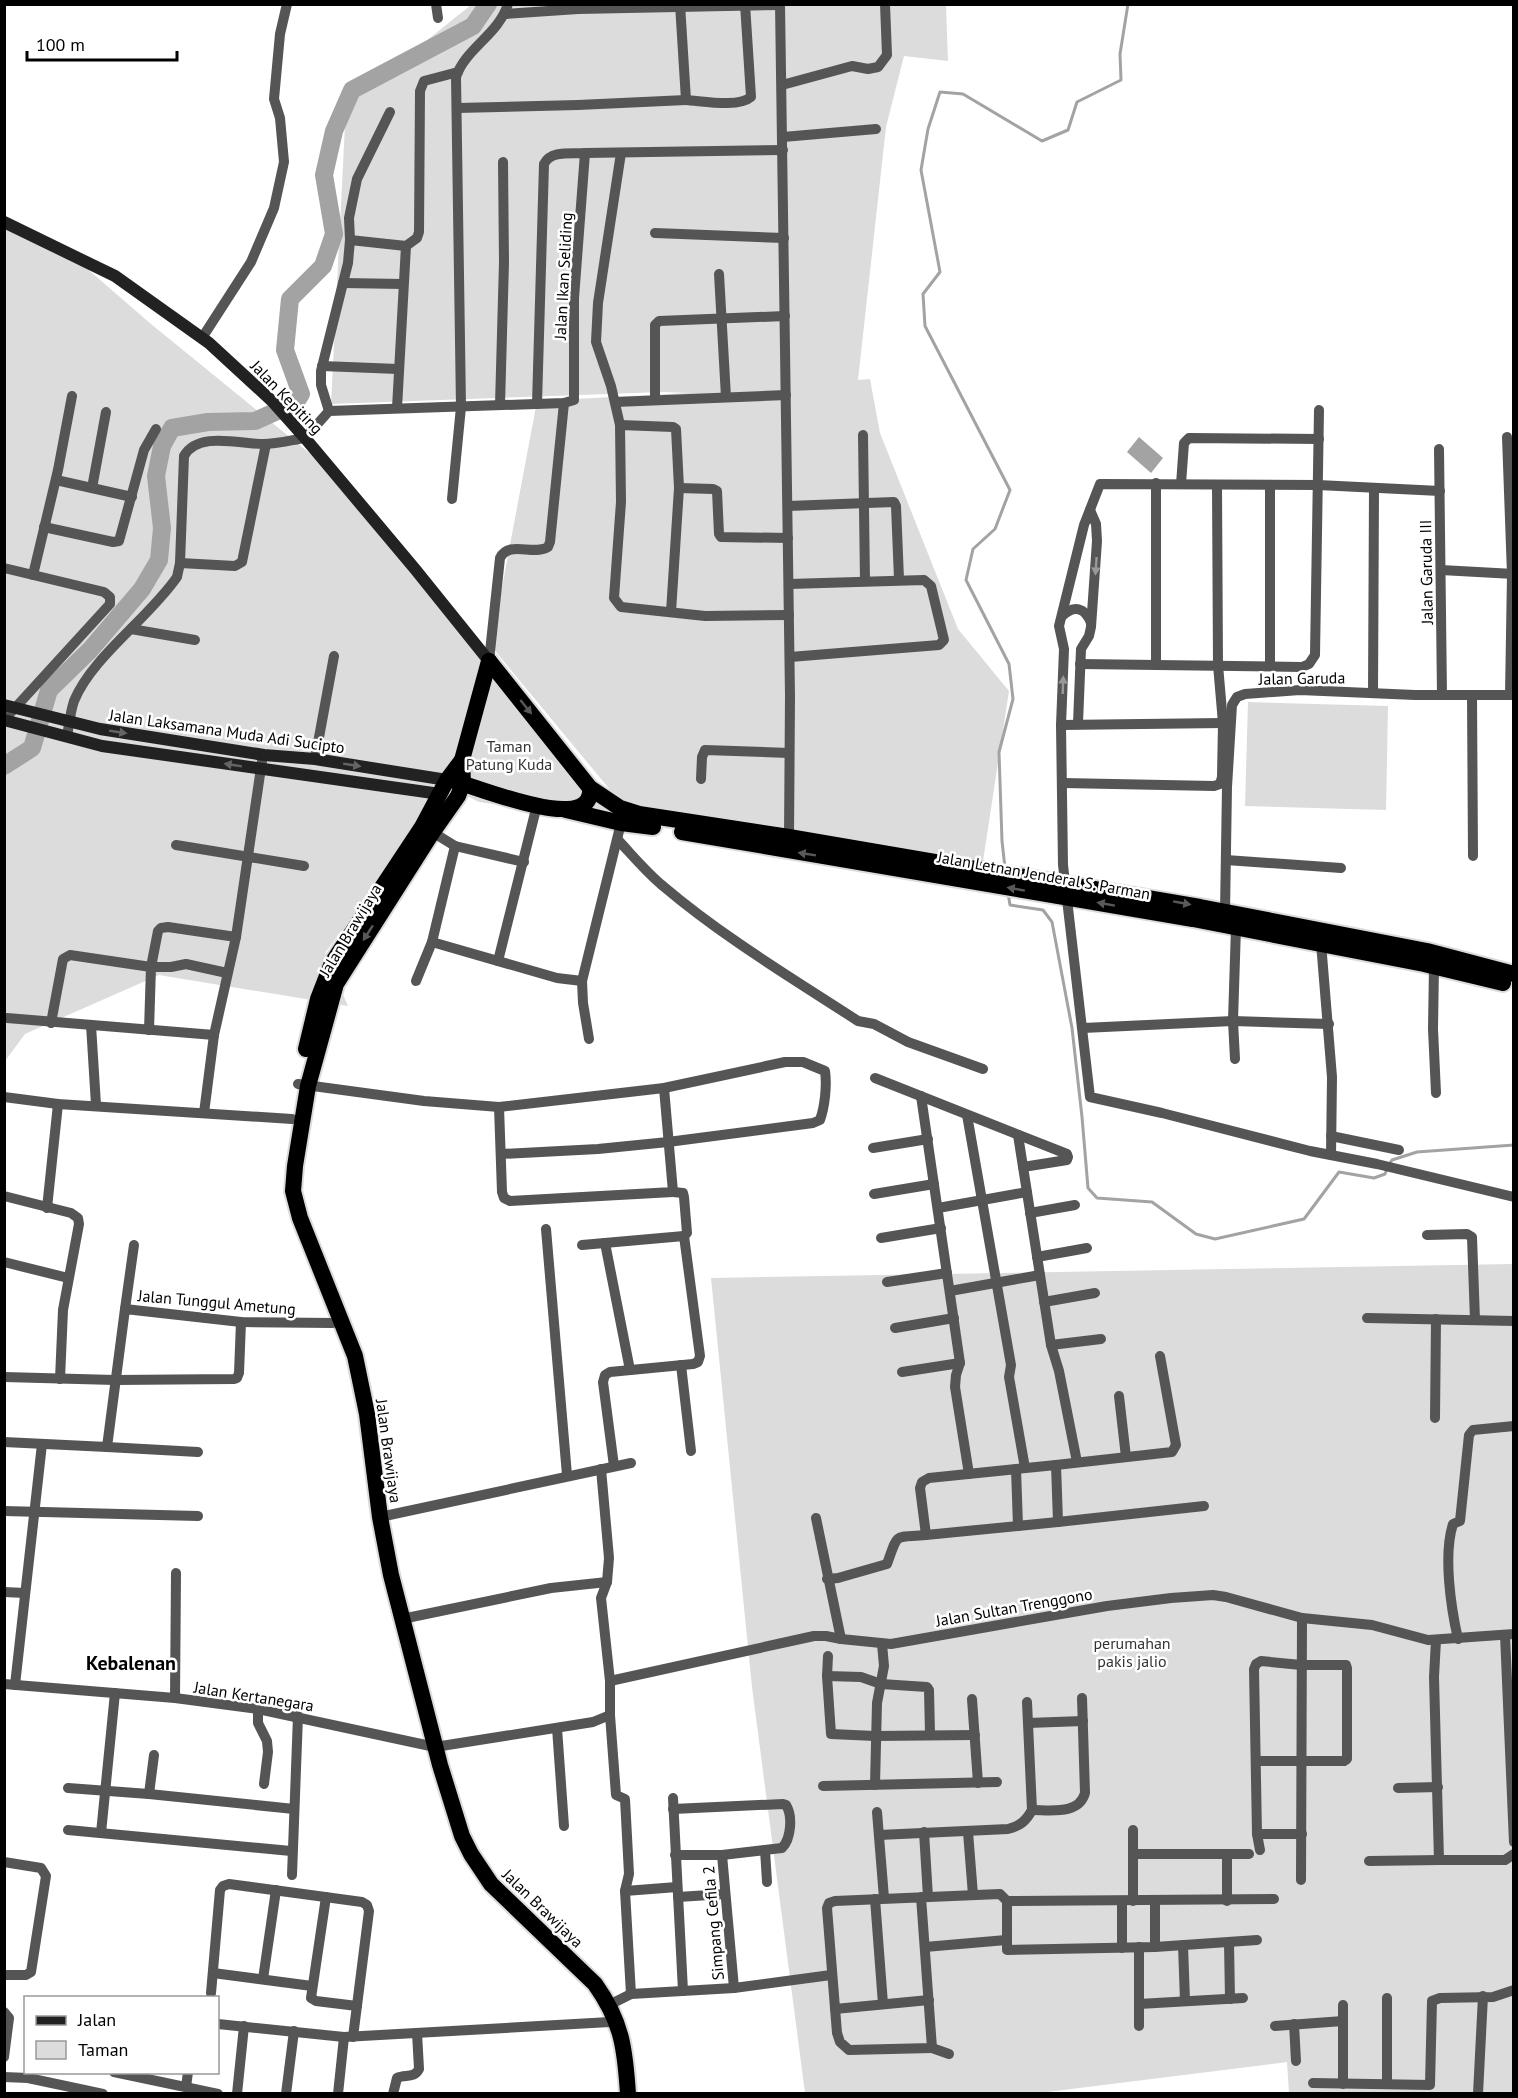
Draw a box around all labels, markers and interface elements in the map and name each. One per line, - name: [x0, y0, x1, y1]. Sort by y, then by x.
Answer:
- scale bar: [27, 24, 177, 62]
- text: 100 m: [36, 33, 85, 56]
- street label: Jalan Ikan Seliding: [550, 212, 576, 341]
- street label: Jalan Kepiting: [246, 355, 327, 438]
- street label: Jalan Garuda III: [1415, 519, 1437, 626]
- one-way arrow: [1091, 556, 1100, 575]
- street label: Jalan Garuda: [1258, 667, 1345, 689]
- one-way arrow: [1058, 675, 1067, 694]
- one-way arrow: [520, 699, 532, 714]
- street label: Jalan Laksamana Muda Adi Sucipto: [107, 704, 346, 757]
- one-way arrow: [108, 728, 127, 737]
- park label: Taman Patung Kuda: [466, 736, 552, 774]
- one-way arrow: [223, 761, 242, 770]
- one-way arrow: [343, 761, 362, 770]
- street label: Jalan Letnan Jenderal S. Parman: [935, 846, 1152, 904]
- one-way arrow: [798, 849, 817, 858]
- street label: Jalan Brawijaya: [314, 880, 386, 981]
- one-way arrow: [1006, 884, 1025, 893]
- one-way arrow: [1097, 899, 1116, 908]
- one-way arrow: [1172, 899, 1191, 908]
- one-way arrow: [362, 924, 373, 941]
- street label: Jalan Tunggul Ametung: [136, 1285, 297, 1319]
- street label: Jalan Brawijaya: [372, 1397, 406, 1504]
- street label: Jalan Sultan Trenggono: [933, 1583, 1094, 1631]
- park label: perumahan pakis jalio: [1093, 1633, 1171, 1671]
- district label: Kebalenan: [86, 1650, 176, 1676]
- street label: Jalan Kertanegara: [192, 1676, 315, 1715]
- street label: Jalan Brawijaya: [498, 1864, 588, 1952]
- street label: Simpang Cefila 2: [698, 1865, 728, 1981]
- legend: [24, 1996, 219, 2074]
- text: Jalan: [77, 2008, 116, 2031]
- text: Taman: [78, 2038, 128, 2061]

